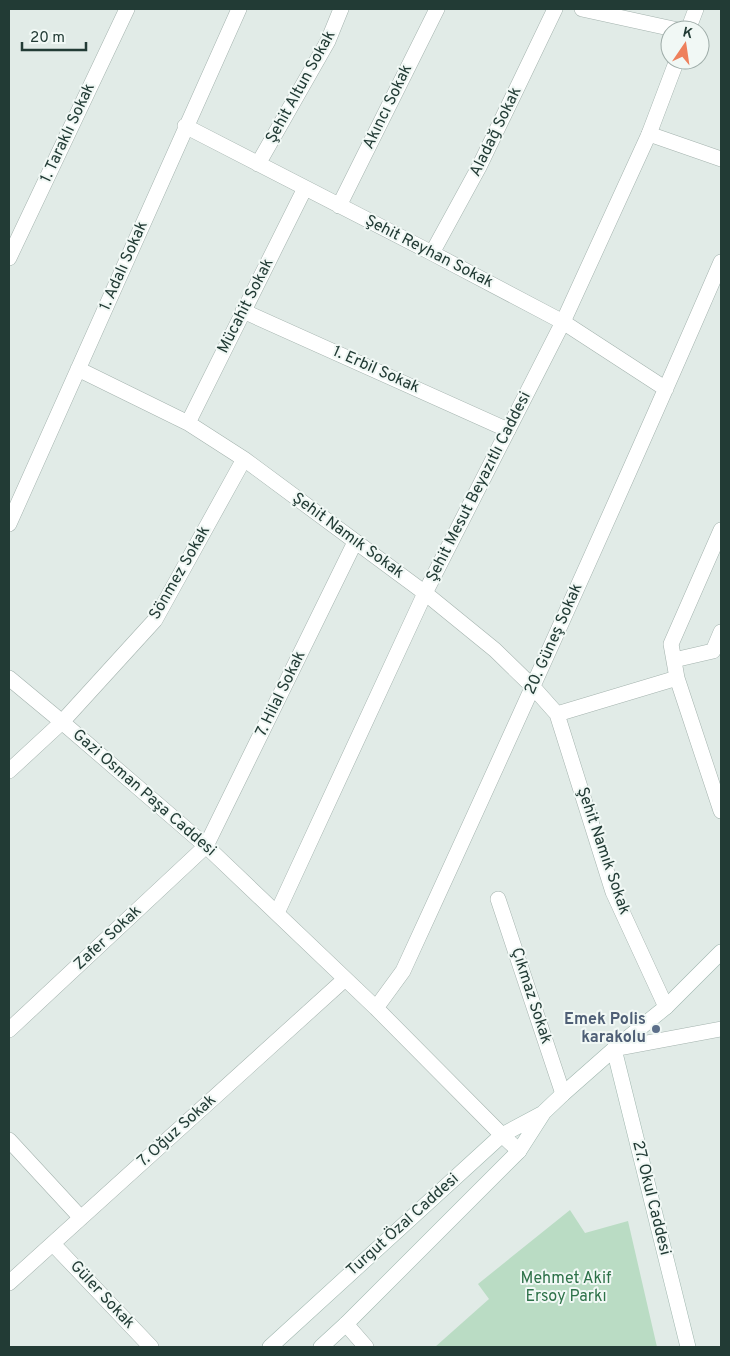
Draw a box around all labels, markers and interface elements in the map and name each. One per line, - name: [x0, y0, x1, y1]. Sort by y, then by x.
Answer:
- scale bar: [22, 20, 86, 52]
- north arrow: [660, 20, 710, 70]
- text: K: [681, 24, 694, 43]
- street label: Şehit Altun Sokak: [262, 27, 340, 147]
- text: 20 m: [30, 29, 65, 48]
- street label: Akıncı Sokak: [359, 61, 417, 153]
- street label: 1. Taraklı Sokak: [36, 80, 100, 186]
- street label: Aladağ Sokak: [466, 84, 526, 180]
- street label: Şehit Reyhan Sokak: [361, 211, 497, 293]
- street label: 1. Adalı Sokak: [95, 218, 153, 314]
- street label: Mücahit Sokak: [213, 255, 279, 357]
- street label: 1. Erbil Sokak: [329, 342, 423, 398]
- street label: Şehit Mesut Beyazıtlı Caddesi: [422, 389, 536, 585]
- street label: Şehit Namık Sokak: [288, 489, 408, 583]
- street label: Sönmez Sokak: [145, 522, 215, 624]
- street label: 20. Güneş Sokak: [521, 580, 587, 698]
- street label: 7. Hilal Sokak: [252, 648, 310, 740]
- street label: Gazi Osman Paşa Caddesi: [68, 725, 220, 861]
- street label: Şehit Namık Sokak: [572, 785, 634, 917]
- street label: Zafer Sokak: [70, 901, 146, 975]
- street label: Çıkmaz Sokak: [506, 945, 556, 1047]
- place label: Emek Polis karakolu: [564, 1010, 646, 1048]
- marker: Emek Polis karakolu: [650, 1023, 662, 1035]
- street label: 7. Oğuz Sokak: [134, 1090, 220, 1172]
- street label: 27. Okul Caddesi: [627, 1139, 675, 1257]
- street label: Turgut Özal Caddesi: [341, 1168, 463, 1281]
- street label: Güler Sokak: [65, 1257, 139, 1333]
- park label: Mehmet Akif Ersoy Parkı: [521, 1269, 612, 1307]

